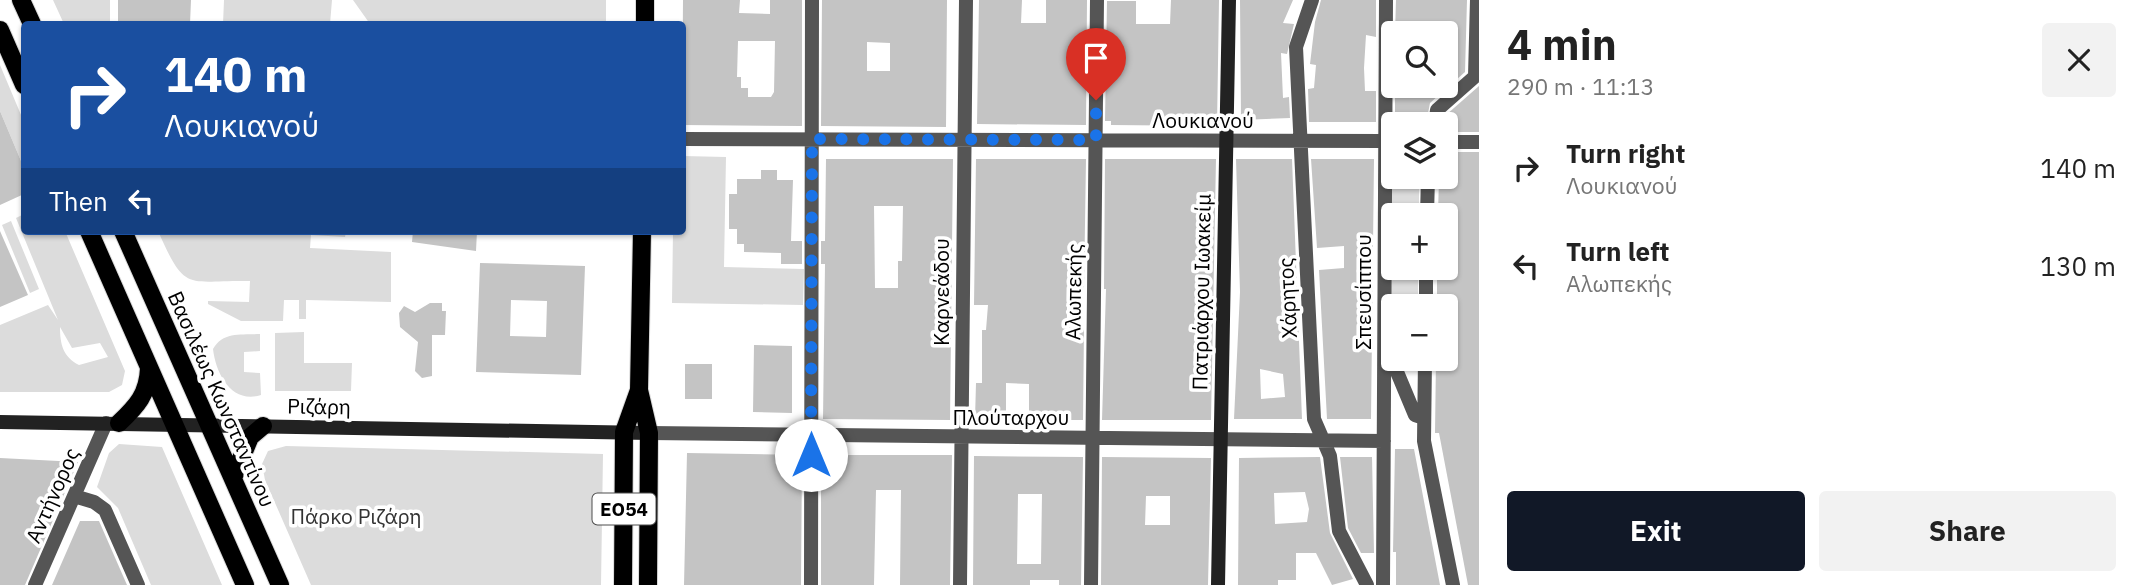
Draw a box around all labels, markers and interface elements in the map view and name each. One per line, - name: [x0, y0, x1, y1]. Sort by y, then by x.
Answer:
- text: 4 min: [1507, 17, 1617, 72]
- map controls: [1381, 21, 1458, 371]
- button: search: [1381, 21, 1458, 98]
- button: close: [2042, 23, 2116, 97]
- pin: [1066, 28, 1126, 100]
- icon: arrive: [1077, 39, 1115, 77]
- text: 140 m: [164, 42, 308, 105]
- icon: right: [49, 49, 140, 140]
- text: 290 m · 11:13: [1507, 71, 1654, 101]
- text: Λουκιανού: [164, 104, 319, 146]
- street label: Λουκιανού: [1152, 106, 1254, 134]
- button: layers: [1381, 112, 1458, 189]
- text: Turn right: [1566, 136, 1685, 170]
- icon: right: [1507, 149, 1545, 187]
- text: 140 m: [2040, 151, 2116, 185]
- text: Λουκιανού: [1566, 170, 1678, 200]
- icon: left: [122, 182, 160, 220]
- text: Then: [49, 184, 108, 218]
- street label: Πατριάρχου Ιωακείμ: [1185, 193, 1217, 391]
- button: +: [1381, 203, 1458, 280]
- street label: Σπευσίππου: [1349, 234, 1377, 350]
- text: Turn left: [1566, 234, 1669, 268]
- street label: Καρνεάδου: [927, 238, 955, 346]
- street label: Αλωπεκής: [1058, 243, 1088, 341]
- icon: left: [1507, 247, 1545, 285]
- text: 130 m: [2040, 249, 2116, 283]
- street label: Χάρητος: [1271, 257, 1303, 339]
- text: Αλωπεκής: [1566, 268, 1672, 298]
- street label: Βασιλέως Κωνσταντίνου: [162, 287, 282, 511]
- button: −: [1381, 294, 1458, 371]
- street label: Ριζάρη: [287, 391, 351, 421]
- street label: Πλούταρχου: [953, 403, 1069, 431]
- position arrow: [774, 418, 848, 492]
- street label: Αντήνορος: [19, 443, 85, 547]
- button: Exit: [1507, 491, 1805, 571]
- button: Share: [1819, 491, 2116, 571]
- road number: ΕΟ54: [592, 494, 656, 524]
- park label: Πάρκο Ριζάρη: [290, 502, 422, 530]

